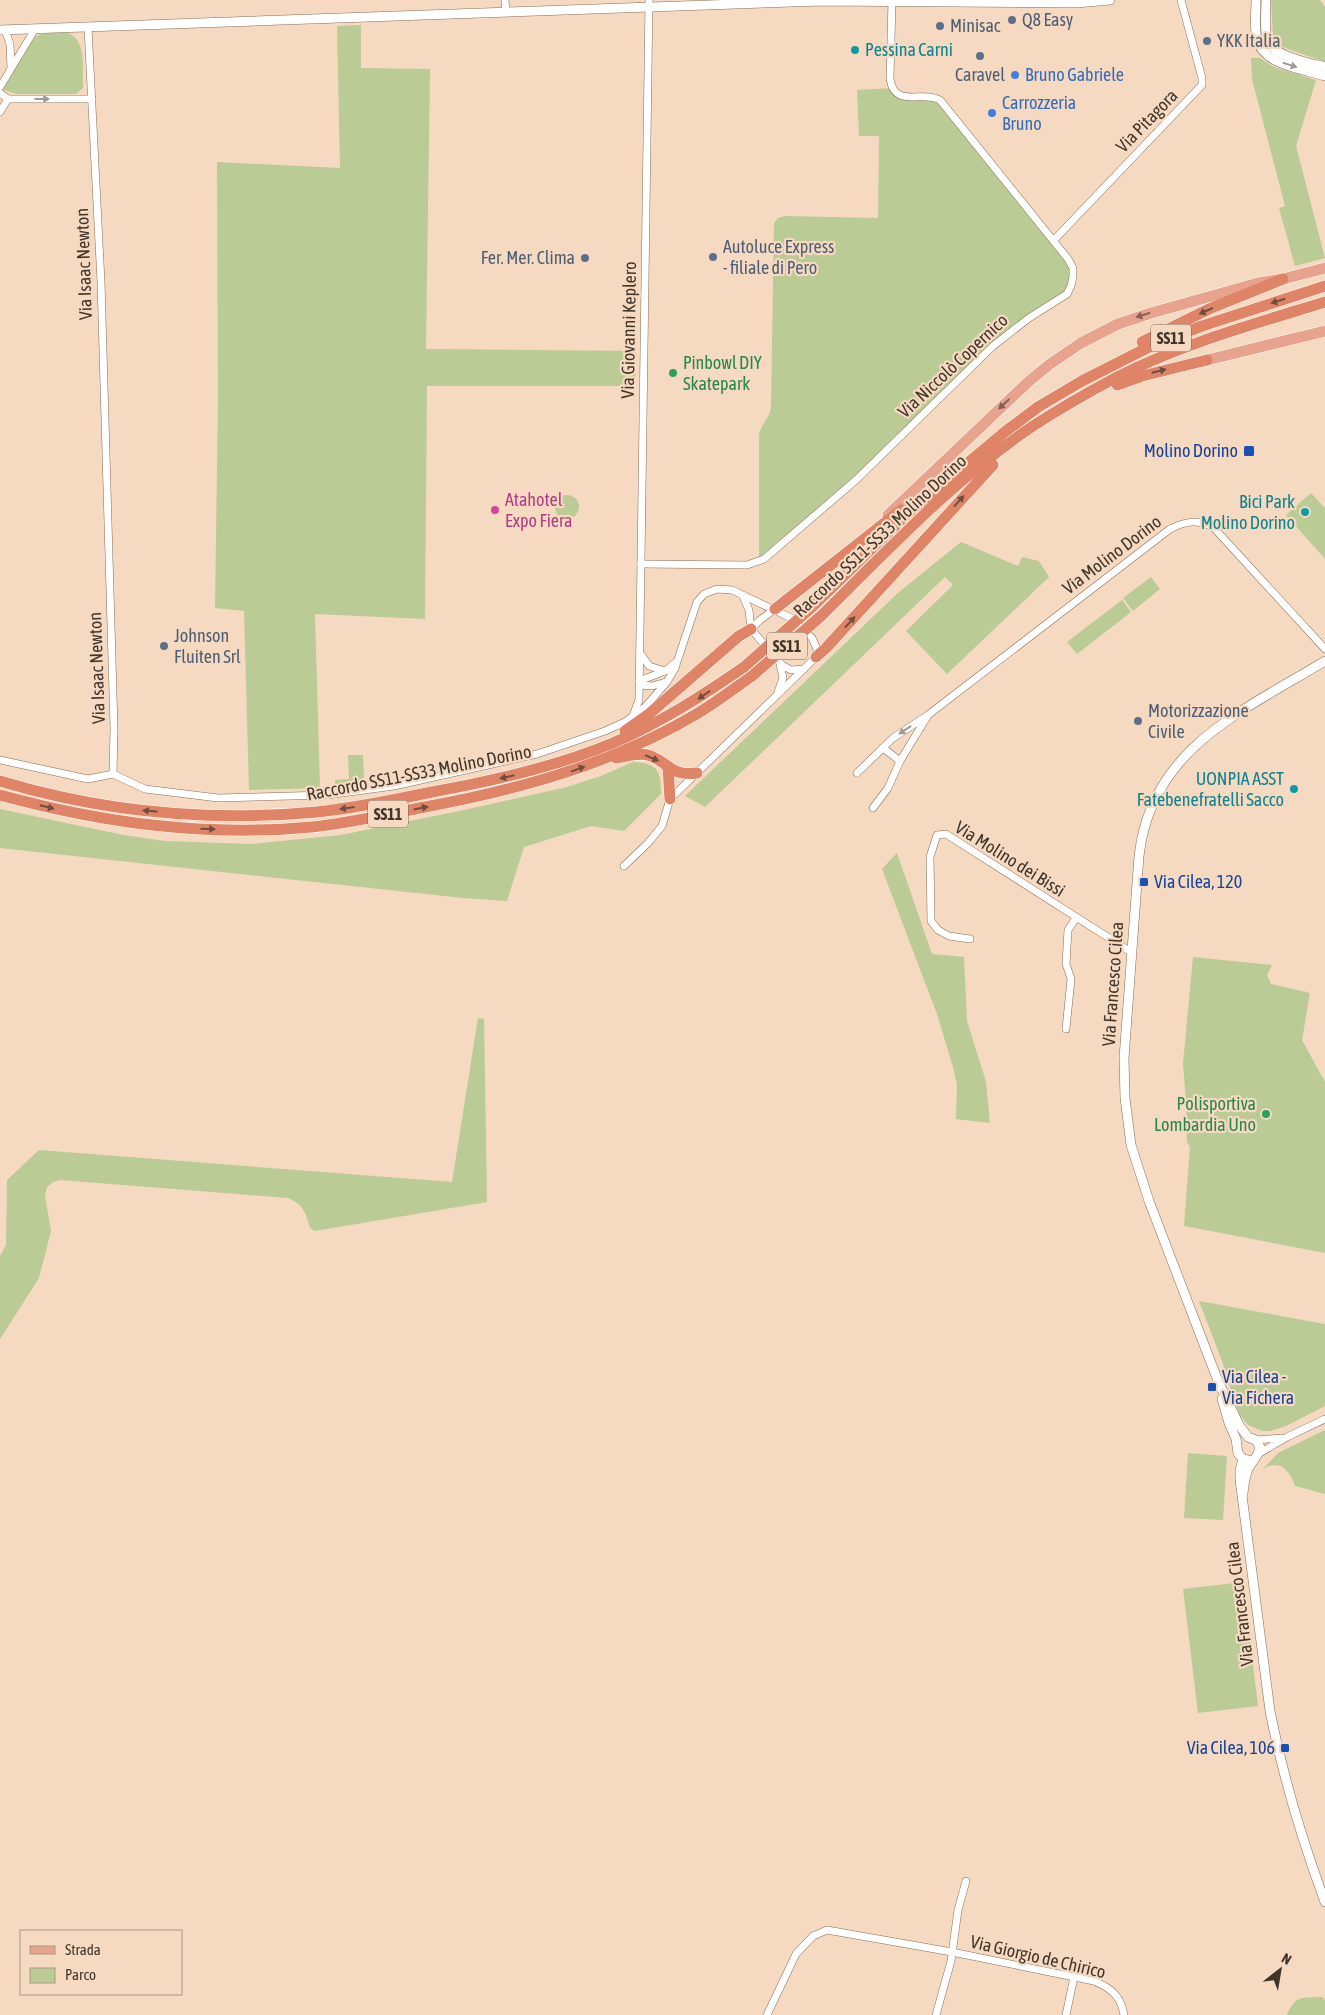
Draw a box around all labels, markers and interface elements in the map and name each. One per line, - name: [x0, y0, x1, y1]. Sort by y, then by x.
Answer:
- place label: Q8 Easy: [1022, 9, 1073, 30]
- marker: Q8 Easy: [1006, 14, 1018, 26]
- place label: Minisac: [950, 15, 1001, 36]
- marker: Minisac: [934, 20, 946, 32]
- place label: YKK Italia: [1217, 30, 1281, 51]
- marker: YKK Italia: [1201, 35, 1213, 47]
- place label: Pessina Carni: [865, 39, 953, 60]
- marker: Pessina Carni: [849, 44, 861, 56]
- marker: Caravel: [974, 50, 986, 62]
- one-way arrow: [1283, 62, 1298, 70]
- place label: Caravel: [955, 64, 1005, 85]
- place label: Bruno Gabriele: [1025, 64, 1124, 85]
- marker: Bruno Gabriele: [1009, 69, 1021, 81]
- street label: Via Pitagora: [1112, 85, 1182, 156]
- place label: Carrozzeria Bruno: [1002, 92, 1076, 134]
- one-way arrow: [34, 95, 50, 103]
- marker: Carrozzeria Bruno: [986, 107, 998, 119]
- street label: Via Isaac Newton: [71, 208, 96, 320]
- place label: Autoluce Express - filiale di Pero: [723, 236, 834, 278]
- place label: Fer. Mer. Clima: [481, 247, 575, 268]
- marker: Autoluce Express - filiale di Pero: [707, 251, 719, 263]
- marker: Fer. Mer. Clima: [579, 252, 591, 264]
- street label: Via Giovanni Keplero: [617, 261, 640, 399]
- one-way arrow: [1271, 297, 1286, 305]
- one-way arrow: [1199, 307, 1213, 315]
- street label: Via Niccolò Copernico: [893, 309, 1012, 422]
- one-way arrow: [1136, 312, 1151, 319]
- road number: SS11: [1151, 324, 1191, 352]
- place label: Pinbowl DIY Skatepark: [683, 352, 762, 394]
- marker: Pinbowl DIY Skatepark: [667, 367, 679, 379]
- one-way arrow: [1152, 367, 1167, 375]
- one-way arrow: [998, 398, 1010, 410]
- place label: Molino Dorino: [1144, 440, 1238, 461]
- marker: Molino Dorino: [1242, 444, 1256, 458]
- street label: Raccordo SS11-SS33 Molino Dorino: [789, 450, 970, 621]
- place label: Atahotel Expo Fiera: [505, 489, 572, 531]
- place label: Bici Park Molino Dorino: [1201, 491, 1295, 533]
- one-way arrow: [953, 496, 965, 508]
- marker: Atahotel Expo Fiera: [489, 504, 501, 516]
- marker: Bici Park Molino Dorino: [1299, 506, 1311, 518]
- street label: Via Molino Dorino: [1058, 511, 1165, 599]
- street label: Via Isaac Newton: [84, 612, 109, 724]
- one-way arrow: [844, 616, 856, 628]
- place label: Johnson Fluiten Srl: [174, 625, 241, 667]
- road number: SS11: [767, 632, 807, 659]
- marker: Johnson Fluiten Srl: [158, 640, 170, 652]
- one-way arrow: [697, 690, 711, 700]
- place label: Motorizzazione Civile: [1148, 700, 1249, 742]
- marker: Motorizzazione Civile: [1132, 715, 1144, 727]
- one-way arrow: [898, 725, 911, 735]
- street label: Raccordo SS11-SS33 Molino Dorino: [305, 740, 533, 805]
- one-way arrow: [645, 754, 660, 762]
- one-way arrow: [571, 765, 586, 772]
- place label: UONPIA ASST Fatebenefratelli Sacco: [1137, 768, 1284, 810]
- one-way arrow: [499, 773, 514, 781]
- marker: UONPIA ASST Fatebenefratelli Sacco: [1288, 783, 1300, 795]
- road number: SS11: [368, 801, 408, 828]
- one-way arrow: [40, 803, 55, 811]
- one-way arrow: [413, 803, 429, 811]
- one-way arrow: [339, 804, 355, 812]
- one-way arrow: [142, 807, 158, 815]
- street label: Via Molino dei Bissi: [951, 816, 1069, 901]
- one-way arrow: [200, 826, 216, 834]
- place label: Via Cilea, 120: [1154, 871, 1242, 892]
- marker: Via Cilea, 120: [1138, 876, 1150, 888]
- street label: Via Francesco Cilea: [1098, 921, 1127, 1047]
- place label: Polisportiva Lombardia Uno: [1154, 1093, 1256, 1135]
- marker: Polisportiva Lombardia Uno: [1260, 1108, 1272, 1120]
- place label: Via Cilea - Via Fichera: [1222, 1366, 1294, 1408]
- marker: Via Cilea - Via Fichera: [1206, 1381, 1218, 1393]
- street label: Via Francesco Cilea: [1221, 1541, 1258, 1667]
- place label: Via Cilea, 106: [1187, 1737, 1275, 1758]
- marker: Via Cilea, 106: [1279, 1742, 1291, 1754]
- legend: [20, 1930, 182, 1995]
- street label: Via Giorgio de Chirico: [968, 1931, 1108, 1982]
- text: Strada: [65, 1941, 101, 1958]
- north arrow: [1255, 1945, 1305, 1995]
- text: N: [1279, 1950, 1294, 1968]
- text: Parco: [65, 1966, 96, 1983]

